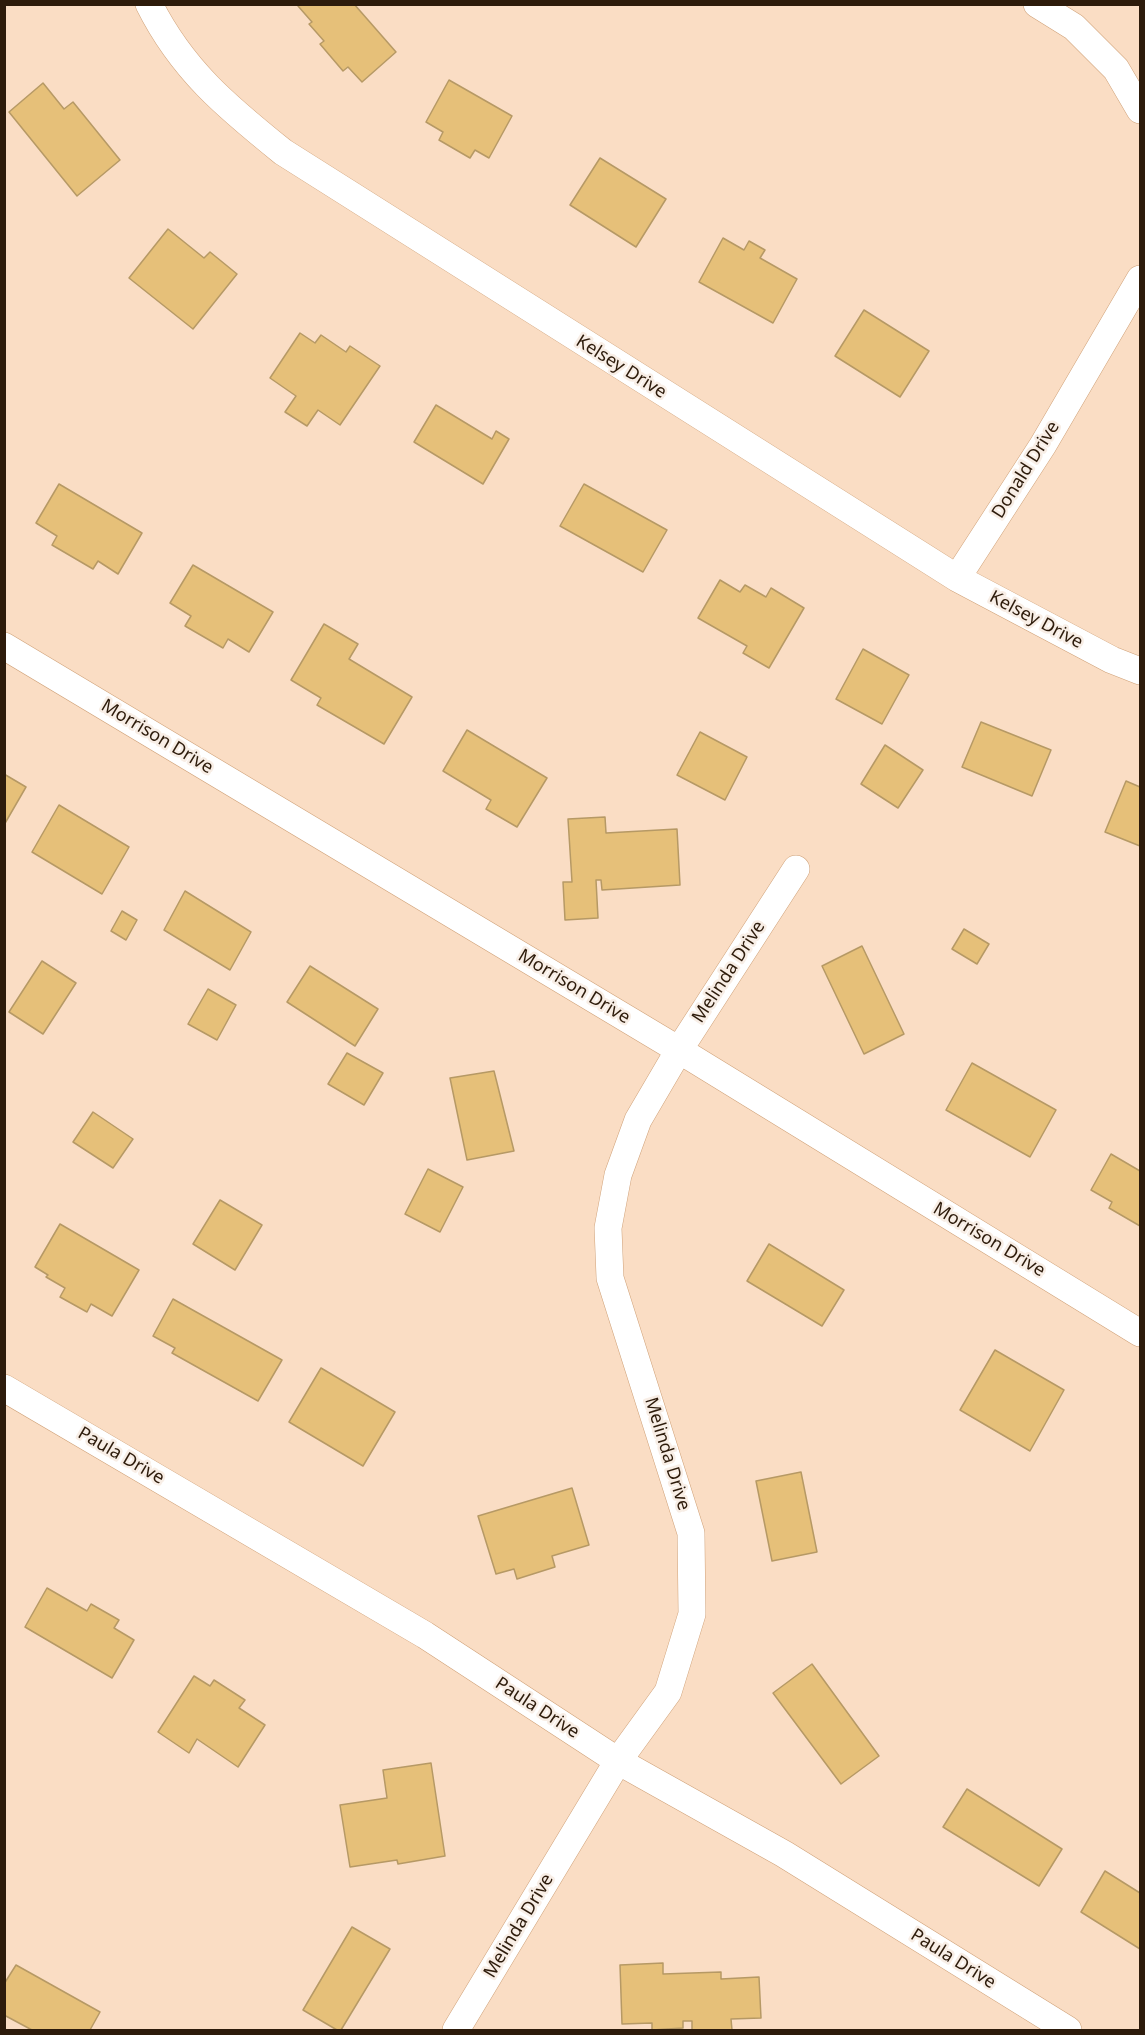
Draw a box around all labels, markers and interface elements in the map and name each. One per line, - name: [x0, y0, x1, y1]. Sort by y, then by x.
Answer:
- street label: Kelsey Drive: [572, 331, 670, 403]
- street label: Donald Drive: [988, 418, 1064, 522]
- street label: Kelsey Drive: [986, 586, 1086, 654]
- street label: Morrison Drive: [97, 695, 217, 779]
- street label: Melinda Drive: [688, 917, 770, 1027]
- street label: Morrison Drive: [514, 945, 634, 1029]
- street label: Morrison Drive: [929, 1198, 1049, 1282]
- street label: Melinda Drive: [640, 1395, 694, 1513]
- street label: Paula Drive: [74, 1423, 168, 1489]
- street label: Paula Drive: [491, 1673, 583, 1743]
- street label: Melinda Drive: [480, 1870, 558, 1982]
- street label: Paula Drive: [907, 1924, 999, 1994]

